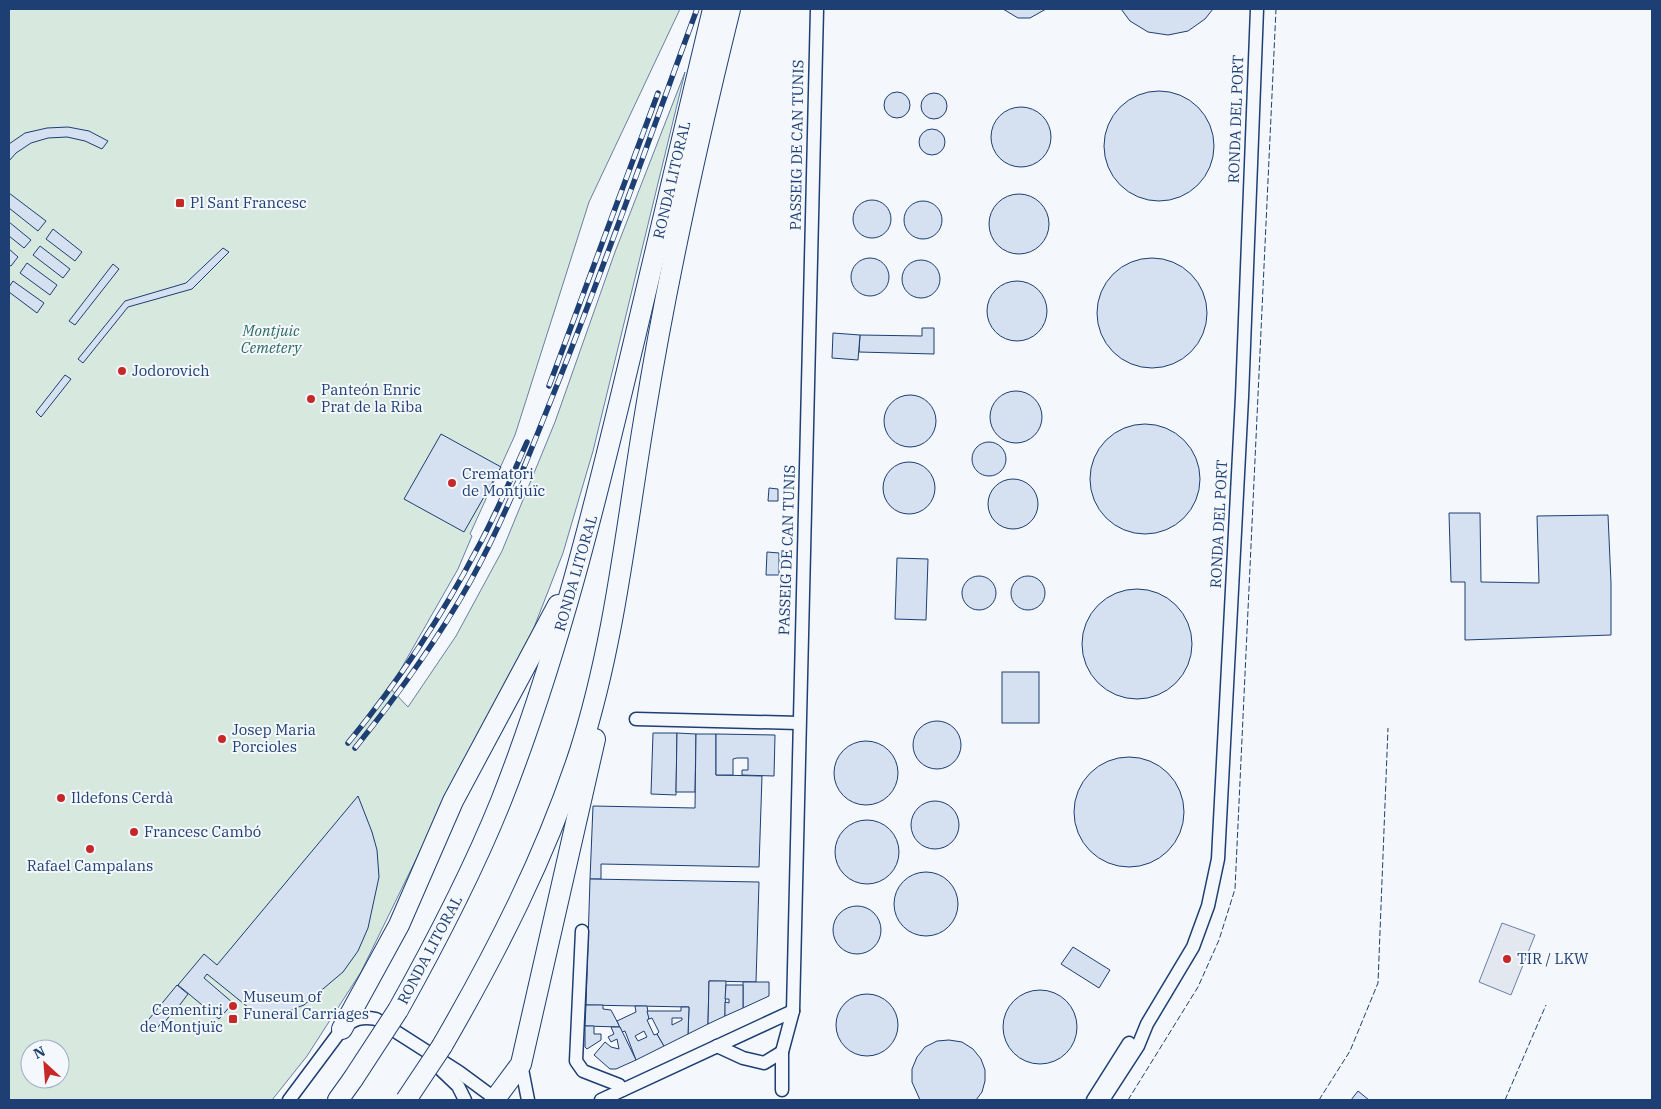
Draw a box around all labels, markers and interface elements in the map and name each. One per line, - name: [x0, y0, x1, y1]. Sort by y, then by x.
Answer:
- street label: RONDA DEL PORT: [1224, 54, 1247, 184]
- street label: PASSEIG DE CAN TUNIS: [786, 59, 807, 231]
- street label: RONDA LITORAL: [649, 119, 694, 241]
- place label: Pl Sant Francesc: [190, 193, 307, 212]
- marker: Pl Sant Francesc: [174, 197, 186, 209]
- park label: Montjuic Cemetery: [241, 321, 302, 357]
- place label: Jodorovich: [132, 361, 210, 380]
- marker: Jodorovich: [116, 365, 128, 377]
- place label: Panteón Enric Prat de la Riba: [321, 380, 423, 416]
- marker: Panteón Enric Prat de la Riba: [305, 393, 317, 405]
- street label: RONDA DEL PORT: [1206, 459, 1231, 589]
- place label: Crematori de Montjuïc: [462, 464, 546, 500]
- street label: PASSEIG DE CAN TUNIS: [774, 464, 799, 636]
- marker: Crematori de Montjuïc: [446, 477, 458, 489]
- street label: RONDA LITORAL: [550, 512, 601, 633]
- place label: Josep Maria Porcioles: [232, 720, 316, 756]
- marker: Josep Maria Porcioles: [216, 733, 228, 745]
- place label: Ildefons Cerdà: [71, 788, 173, 807]
- marker: Ildefons Cerdà: [55, 792, 67, 804]
- place label: Francesc Cambó: [144, 822, 261, 841]
- marker: Francesc Cambó: [128, 826, 140, 838]
- marker: Rafael Campalans: [84, 843, 96, 855]
- place label: Rafael Campalans: [27, 856, 153, 875]
- street label: RONDA LITORAL: [393, 892, 466, 1007]
- place label: TIR / LKW: [1517, 949, 1589, 968]
- marker: TIR / LKW: [1501, 953, 1513, 965]
- place label: Museum of Funeral Carriages: [243, 987, 369, 1023]
- place label: Cementiri de Montjuïc: [140, 1000, 223, 1036]
- marker: Museum of Funeral Carriages: [227, 1000, 239, 1012]
- marker: Cementiri de Montjuïc: [227, 1013, 239, 1025]
- north arrow: [20, 1039, 70, 1089]
- text: N: [30, 1042, 48, 1063]

